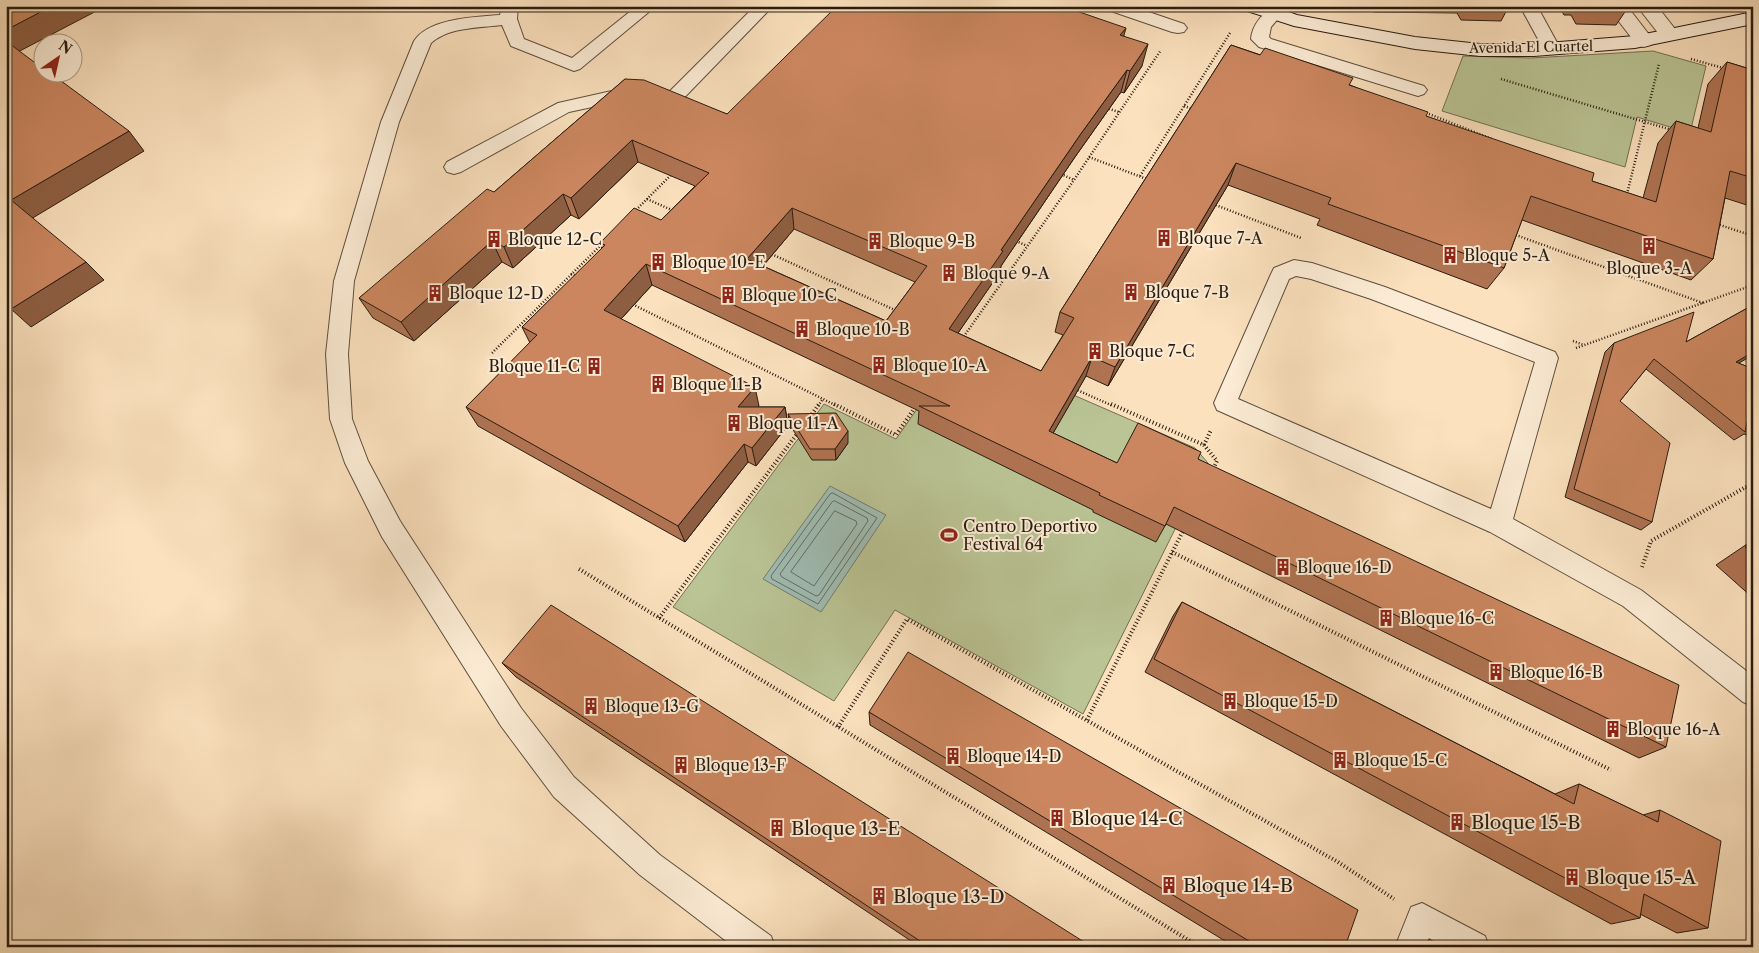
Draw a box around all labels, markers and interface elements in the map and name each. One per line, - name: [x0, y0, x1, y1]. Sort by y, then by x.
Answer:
- north arrow: [32, 32, 82, 82]
- text: N: [55, 36, 75, 58]
- street label: Avenida El Cuartel: [1468, 37, 1593, 57]
- building icon: Bloque 7-A: [1154, 228, 1174, 248]
- place label: Bloque 7-A: [1178, 228, 1264, 248]
- building icon: Bloque 12-C: [484, 229, 504, 249]
- place label: Bloque 12-C: [508, 229, 602, 249]
- building icon: Bloque 9-B: [865, 231, 885, 251]
- place label: Bloque 9-B: [889, 231, 975, 251]
- building icon: Bloque 3-A: [1639, 236, 1659, 256]
- building icon: Bloque 5-A: [1440, 245, 1460, 265]
- place label: Bloque 5-A: [1464, 245, 1551, 265]
- building icon: Bloque 10-E: [648, 252, 668, 272]
- place label: Bloque 10-E: [672, 252, 765, 272]
- place label: Bloque 3-A: [1606, 258, 1693, 278]
- building icon: Bloque 9-A: [939, 263, 959, 283]
- place label: Bloque 9-A: [963, 263, 1051, 283]
- building icon: Bloque 7-B: [1121, 282, 1141, 302]
- place label: Bloque 7-B: [1145, 282, 1229, 302]
- building icon: Bloque 12-D: [425, 283, 445, 303]
- place label: Bloque 12-D: [449, 283, 543, 303]
- building icon: Bloque 10-C: [718, 285, 738, 305]
- place label: Bloque 10-C: [742, 285, 837, 305]
- building icon: Bloque 10-B: [792, 319, 812, 339]
- place label: Bloque 10-B: [816, 319, 910, 339]
- building icon: Bloque 7-C: [1085, 341, 1105, 361]
- place label: Bloque 7-C: [1109, 341, 1195, 361]
- building icon: Bloque 10-A: [869, 355, 889, 375]
- place label: Bloque 10-A: [893, 355, 988, 375]
- place label: Bloque 11-C: [489, 356, 580, 376]
- building icon: Bloque 11-C: [584, 356, 604, 376]
- building icon: Bloque 11-B: [648, 374, 668, 394]
- place label: Bloque 11-B: [672, 374, 762, 394]
- building icon: Bloque 11-A: [724, 413, 744, 433]
- place label: Bloque 11-A: [748, 413, 840, 433]
- place label: Centro Deportivo Festival 64: [963, 516, 1097, 554]
- sports icon: Centro Deportivo Festival 64: [939, 525, 959, 545]
- building icon: Bloque 16-D: [1273, 557, 1293, 577]
- place label: Bloque 16-D: [1297, 557, 1392, 577]
- building icon: Bloque 16-C: [1376, 608, 1396, 628]
- place label: Bloque 16-C: [1400, 608, 1494, 628]
- building icon: Bloque 16-B: [1486, 662, 1506, 682]
- place label: Bloque 16-B: [1510, 662, 1603, 682]
- building icon: Bloque 15-D: [1220, 691, 1240, 711]
- place label: Bloque 15-D: [1244, 691, 1338, 711]
- building icon: Bloque 13-G: [581, 696, 601, 716]
- place label: Bloque 13-G: [605, 696, 699, 716]
- building icon: Bloque 16-A: [1603, 719, 1623, 739]
- place label: Bloque 16-A: [1627, 719, 1721, 739]
- building icon: Bloque 14-D: [943, 746, 963, 766]
- place label: Bloque 14-D: [967, 746, 1062, 766]
- building icon: Bloque 15-C: [1330, 750, 1350, 770]
- place label: Bloque 15-C: [1354, 750, 1447, 770]
- building icon: Bloque 13-F: [671, 755, 691, 775]
- place label: Bloque 13-F: [695, 755, 786, 775]
- place label: Bloque 14-C: [1071, 807, 1183, 830]
- building icon: Bloque 14-C: [1047, 808, 1067, 828]
- place label: Bloque 15-B: [1471, 811, 1580, 834]
- building icon: Bloque 15-B: [1447, 812, 1467, 832]
- place label: Bloque 13-E: [791, 817, 900, 840]
- building icon: Bloque 13-E: [767, 818, 787, 838]
- place label: Bloque 15-A: [1586, 866, 1697, 889]
- building icon: Bloque 15-A: [1562, 867, 1582, 887]
- place label: Bloque 14-B: [1183, 874, 1293, 897]
- building icon: Bloque 14-B: [1159, 875, 1179, 895]
- place label: Bloque 13-D: [893, 885, 1005, 908]
- building icon: Bloque 13-D: [869, 886, 889, 906]

